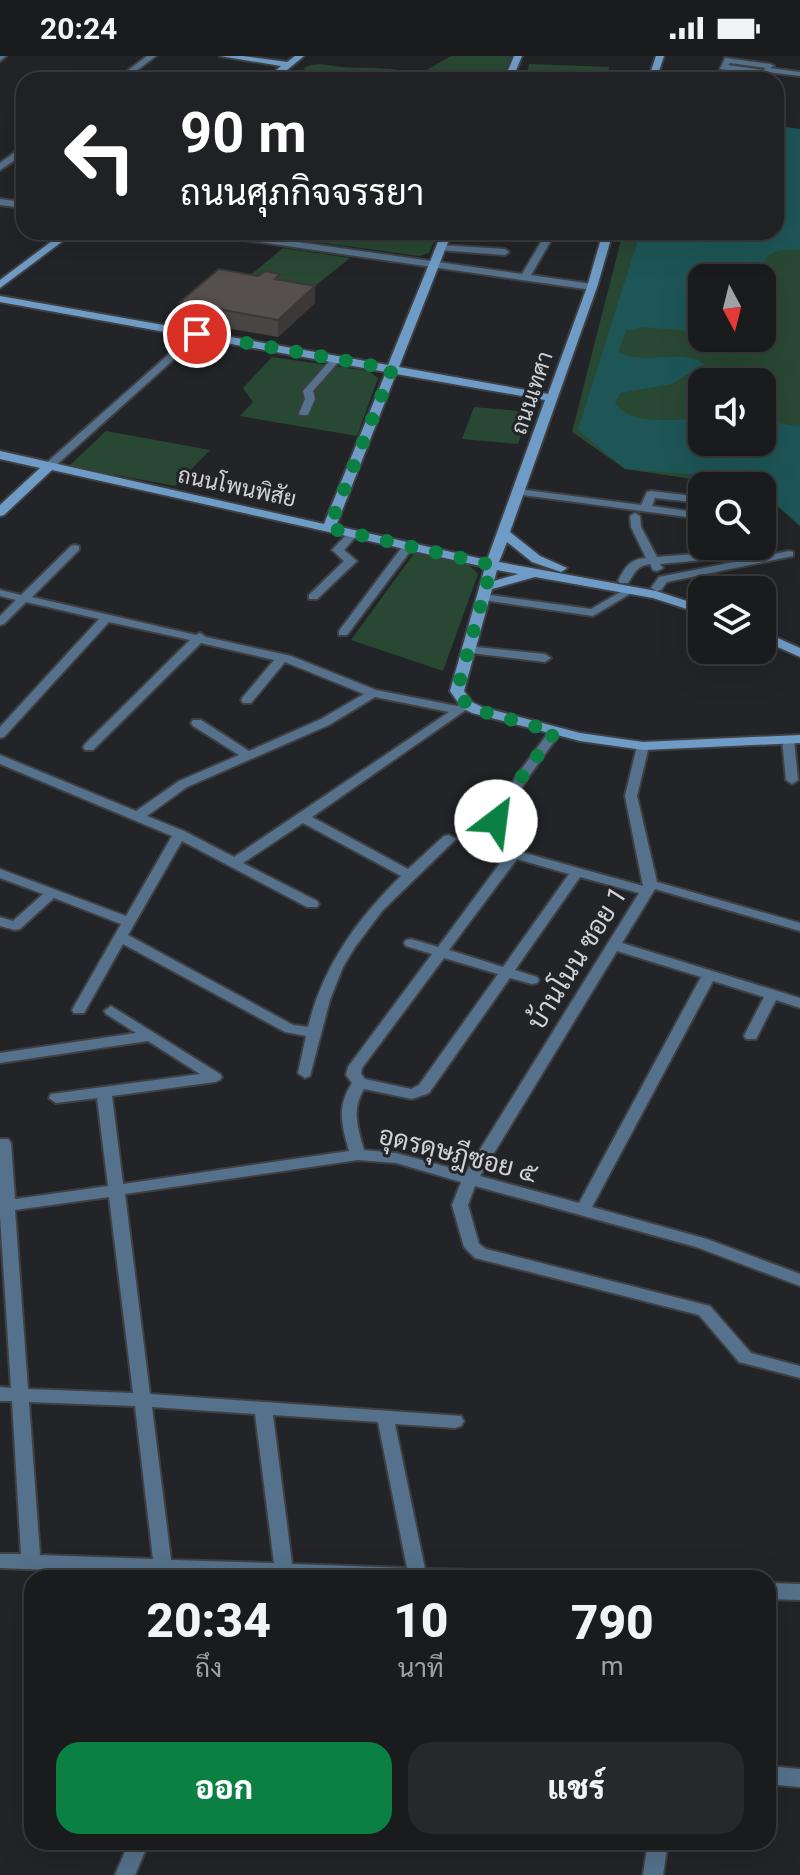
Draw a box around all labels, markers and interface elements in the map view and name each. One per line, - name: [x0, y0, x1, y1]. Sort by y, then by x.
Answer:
- text: 20:24: [40, 11, 117, 46]
- text: 90 m: [180, 100, 307, 166]
- icon: left: [48, 104, 152, 208]
- text: ถนนศุภกิจจรรยา: [180, 172, 424, 214]
- north arrow: [688, 264, 776, 352]
- map controls: [688, 264, 776, 664]
- pin: [163, 300, 231, 368]
- icon: arrive: [175, 312, 219, 356]
- street label: ถนนเทศา: [506, 348, 558, 438]
- button: sound: [688, 368, 776, 456]
- street label: ถนนโพนพิสัย: [176, 460, 299, 512]
- button: search: [688, 472, 776, 560]
- button: layers: [688, 576, 776, 664]
- position arrow: [454, 779, 538, 863]
- street label: บ้านโนน ซอย 1: [520, 881, 633, 1035]
- street label: อุดรดุษฎีซอย ๕: [375, 1119, 541, 1191]
- text: 20:34: [146, 1592, 271, 1649]
- text: 10: [393, 1592, 448, 1649]
- text: 790: [571, 1594, 654, 1651]
- text: m: [601, 1651, 624, 1681]
- text: ถึง: [195, 1653, 222, 1683]
- text: นาที: [398, 1653, 444, 1683]
- button: ออก: [56, 1742, 392, 1834]
- button: แชร์: [408, 1742, 744, 1834]

